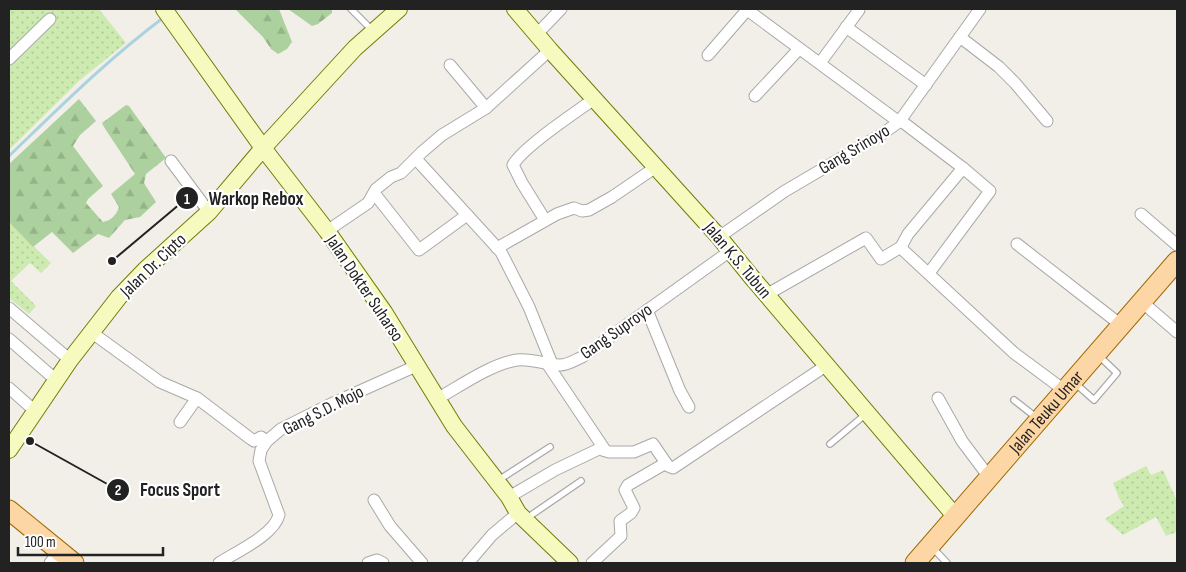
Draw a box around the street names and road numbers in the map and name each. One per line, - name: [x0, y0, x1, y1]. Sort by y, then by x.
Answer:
- street label: Gang Srinoyo: [815, 120, 894, 179]
- street label: Jalan K.S. Tubun: [699, 217, 776, 303]
- street label: Jalan Dr. Cipto: [115, 229, 191, 302]
- street label: Jalan Dokter Suharso: [321, 230, 408, 346]
- street label: Gang Suproyo: [576, 299, 656, 364]
- street label: Jalan Teuku Umar: [1004, 367, 1088, 459]
- street label: Gang S.D. Mojo: [279, 381, 367, 440]

